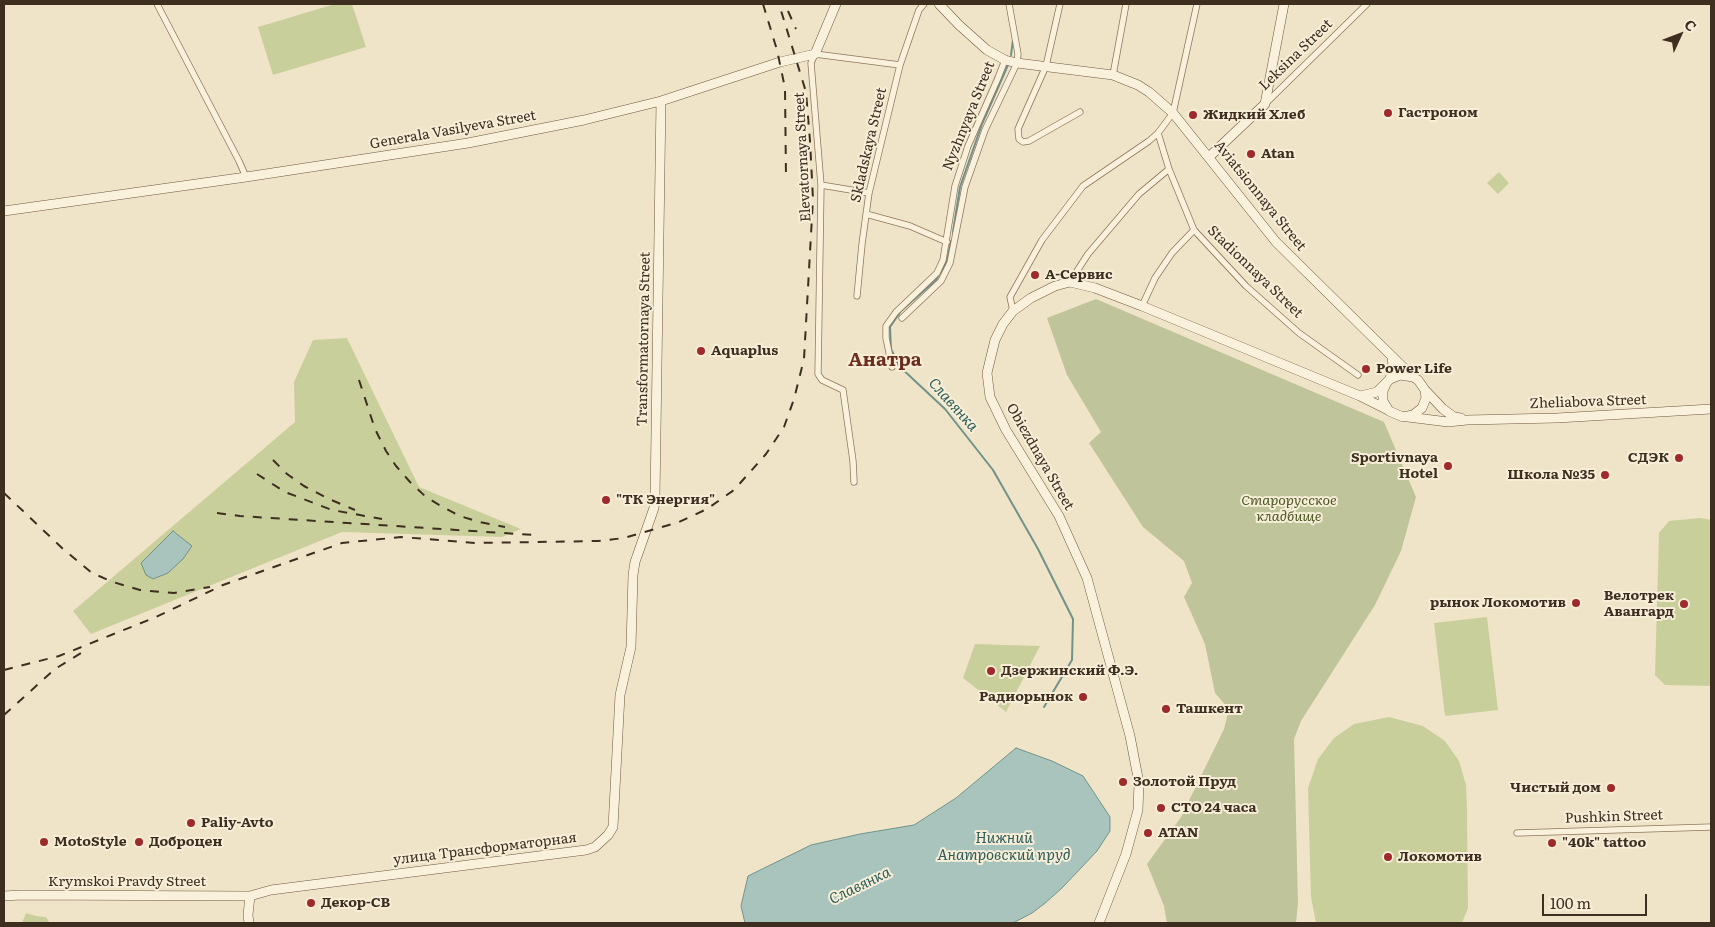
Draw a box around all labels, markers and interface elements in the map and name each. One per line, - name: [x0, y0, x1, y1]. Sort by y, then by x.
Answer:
- north arrow: [1655, 10, 1705, 60]
- text: С: [1680, 14, 1702, 35]
- street label: Leksina Street: [1256, 16, 1336, 94]
- street label: Nyzhnyaya Street: [939, 59, 999, 173]
- street label: Skladskaya Street: [848, 86, 890, 204]
- street label: Elevatornaya Street: [791, 92, 815, 222]
- place label: Гастроном: [1398, 105, 1478, 121]
- street label: Generala Vasilyeva Street: [369, 107, 537, 153]
- place label: Жидкий Хлеб: [1203, 107, 1305, 123]
- marker: Гастроном: [1382, 107, 1394, 119]
- marker: Жидкий Хлеб: [1187, 109, 1199, 121]
- street label: Aviatsionnaya Street: [1210, 137, 1310, 255]
- place label: Atan: [1261, 146, 1295, 162]
- marker: Atan: [1245, 148, 1257, 160]
- street label: Stadionnaya Street: [1204, 222, 1306, 322]
- street label: Transformatornaya Street: [634, 252, 654, 426]
- place label: А-Сервис: [1045, 267, 1113, 283]
- marker: А-Сервис: [1029, 269, 1041, 281]
- place label: Aquaplus: [711, 343, 778, 359]
- marker: Aquaplus: [695, 345, 707, 357]
- district label: Анатра: [848, 349, 922, 371]
- place label: Power Life: [1376, 361, 1452, 377]
- marker: Power Life: [1360, 363, 1372, 375]
- water label: Славянка: [924, 374, 982, 436]
- street label: Zheliabova Street: [1529, 392, 1647, 412]
- street label: Obiezdnaya Street: [1003, 401, 1077, 513]
- place label: Sportivnaya Hotel: [1351, 450, 1438, 482]
- place label: СДЭК: [1628, 450, 1669, 466]
- marker: СДЭК: [1673, 452, 1685, 464]
- marker: Sportivnaya Hotel: [1442, 460, 1454, 472]
- place label: Школа №35: [1507, 467, 1595, 483]
- marker: Школа №35: [1599, 469, 1611, 481]
- place label: "ТК Энергия": [616, 492, 715, 508]
- park label: Старорусское кладбище: [1241, 493, 1337, 526]
- marker: "ТК Энергия": [600, 494, 612, 506]
- place label: Велотрек Авангард: [1604, 588, 1674, 620]
- place label: рынок Локомотив: [1430, 595, 1566, 611]
- marker: рынок Локомотив: [1570, 597, 1582, 609]
- marker: Велотрек Авангард: [1678, 598, 1690, 610]
- place label: Дзержинский Ф.Э.: [1001, 663, 1138, 679]
- marker: Дзержинский Ф.Э.: [985, 665, 997, 677]
- place label: Радиорынок: [979, 689, 1073, 705]
- marker: Радиорынок: [1077, 691, 1089, 703]
- place label: Ташкент: [1176, 701, 1243, 717]
- marker: Ташкент: [1160, 703, 1172, 715]
- place label: Золотой Пруд: [1133, 774, 1236, 790]
- marker: Золотой Пруд: [1117, 776, 1129, 788]
- place label: Чистый дом: [1510, 780, 1601, 796]
- marker: Чистый дом: [1605, 782, 1617, 794]
- place label: СТО 24 часа: [1171, 800, 1256, 816]
- marker: СТО 24 часа: [1155, 802, 1167, 814]
- street label: Pushkin Street: [1565, 807, 1663, 827]
- place label: Paliy-Avto: [201, 815, 273, 831]
- marker: Paliy-Avto: [185, 817, 197, 829]
- place label: ATAN: [1158, 825, 1199, 841]
- marker: ATAN: [1142, 827, 1154, 839]
- street label: улица Трансформаторная: [392, 829, 578, 869]
- water label: Нижний Анатровский пруд: [937, 830, 1071, 865]
- place label: MotoStyle: [54, 834, 127, 850]
- place label: Доброцен: [149, 834, 222, 850]
- place label: "40k" tattoo: [1562, 835, 1646, 851]
- marker: MotoStyle: [38, 836, 50, 848]
- marker: Доброцен: [133, 836, 145, 848]
- marker: "40k" tattoo: [1546, 837, 1558, 849]
- place label: Локомотив: [1398, 849, 1482, 865]
- marker: Локомотив: [1382, 851, 1394, 863]
- water label: Славянка: [826, 863, 894, 909]
- street label: Krymskoi Pravdy Street: [48, 874, 206, 890]
- scale bar: [1545, 884, 1650, 916]
- text: 100 m: [1550, 891, 1591, 914]
- place label: Декор-СВ: [321, 895, 390, 911]
- marker: Декор-СВ: [305, 897, 317, 909]

